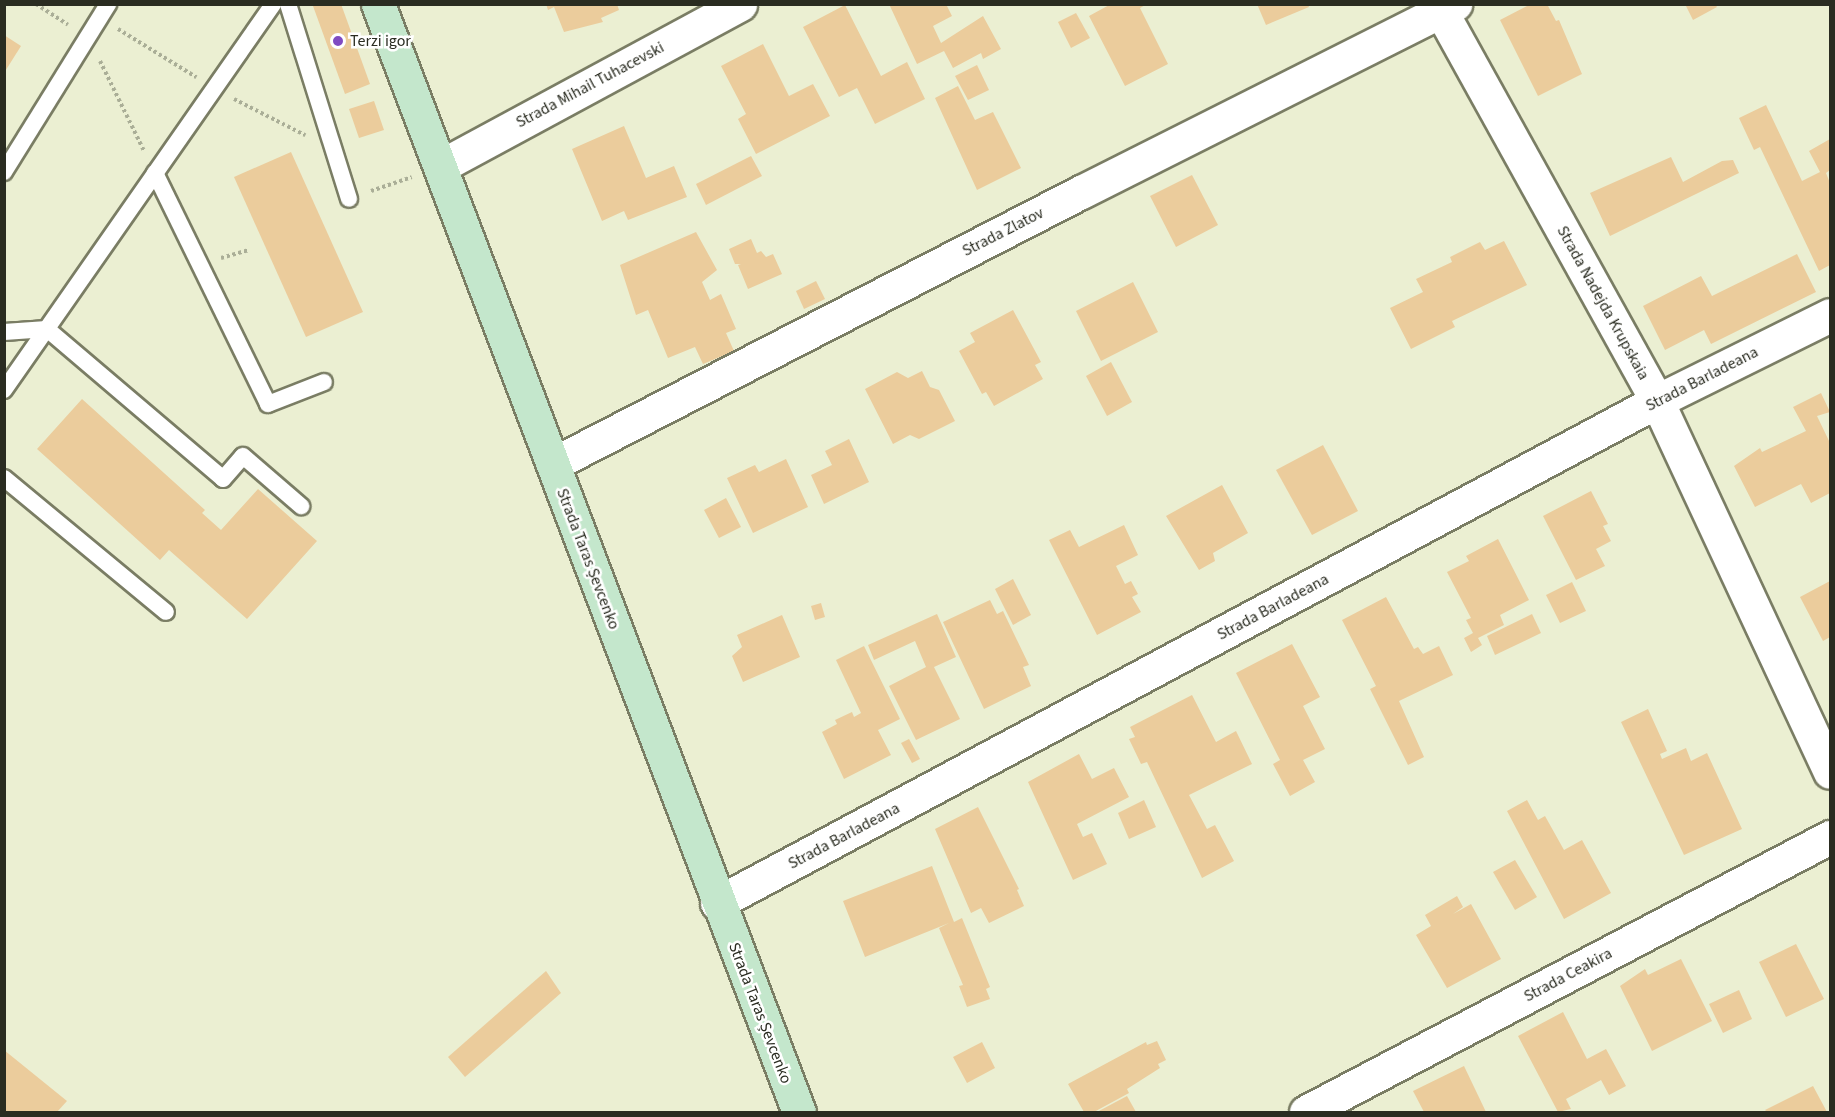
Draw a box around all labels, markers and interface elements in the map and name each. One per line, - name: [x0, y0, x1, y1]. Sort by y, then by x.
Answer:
- place label: Terzi igor: [350, 31, 411, 51]
- marker: Terzi igor: [331, 34, 345, 48]
- street label: Strada Mihail Tuhacevski: [513, 38, 667, 132]
- street label: Strada Zlatov: [959, 203, 1047, 261]
- street label: Strada Nadejda Krupskaia: [1553, 223, 1653, 383]
- street label: Strada Barladeana: [1643, 342, 1761, 416]
- street label: Strada Taras Șevcenko: [552, 486, 624, 632]
- street label: Strada Barladeana: [1214, 570, 1332, 644]
- street label: Strada Barladeana: [785, 799, 903, 873]
- street label: Strada Taras Șevcenko: [724, 940, 796, 1086]
- street label: Strada Ceakira: [1521, 944, 1615, 1006]

